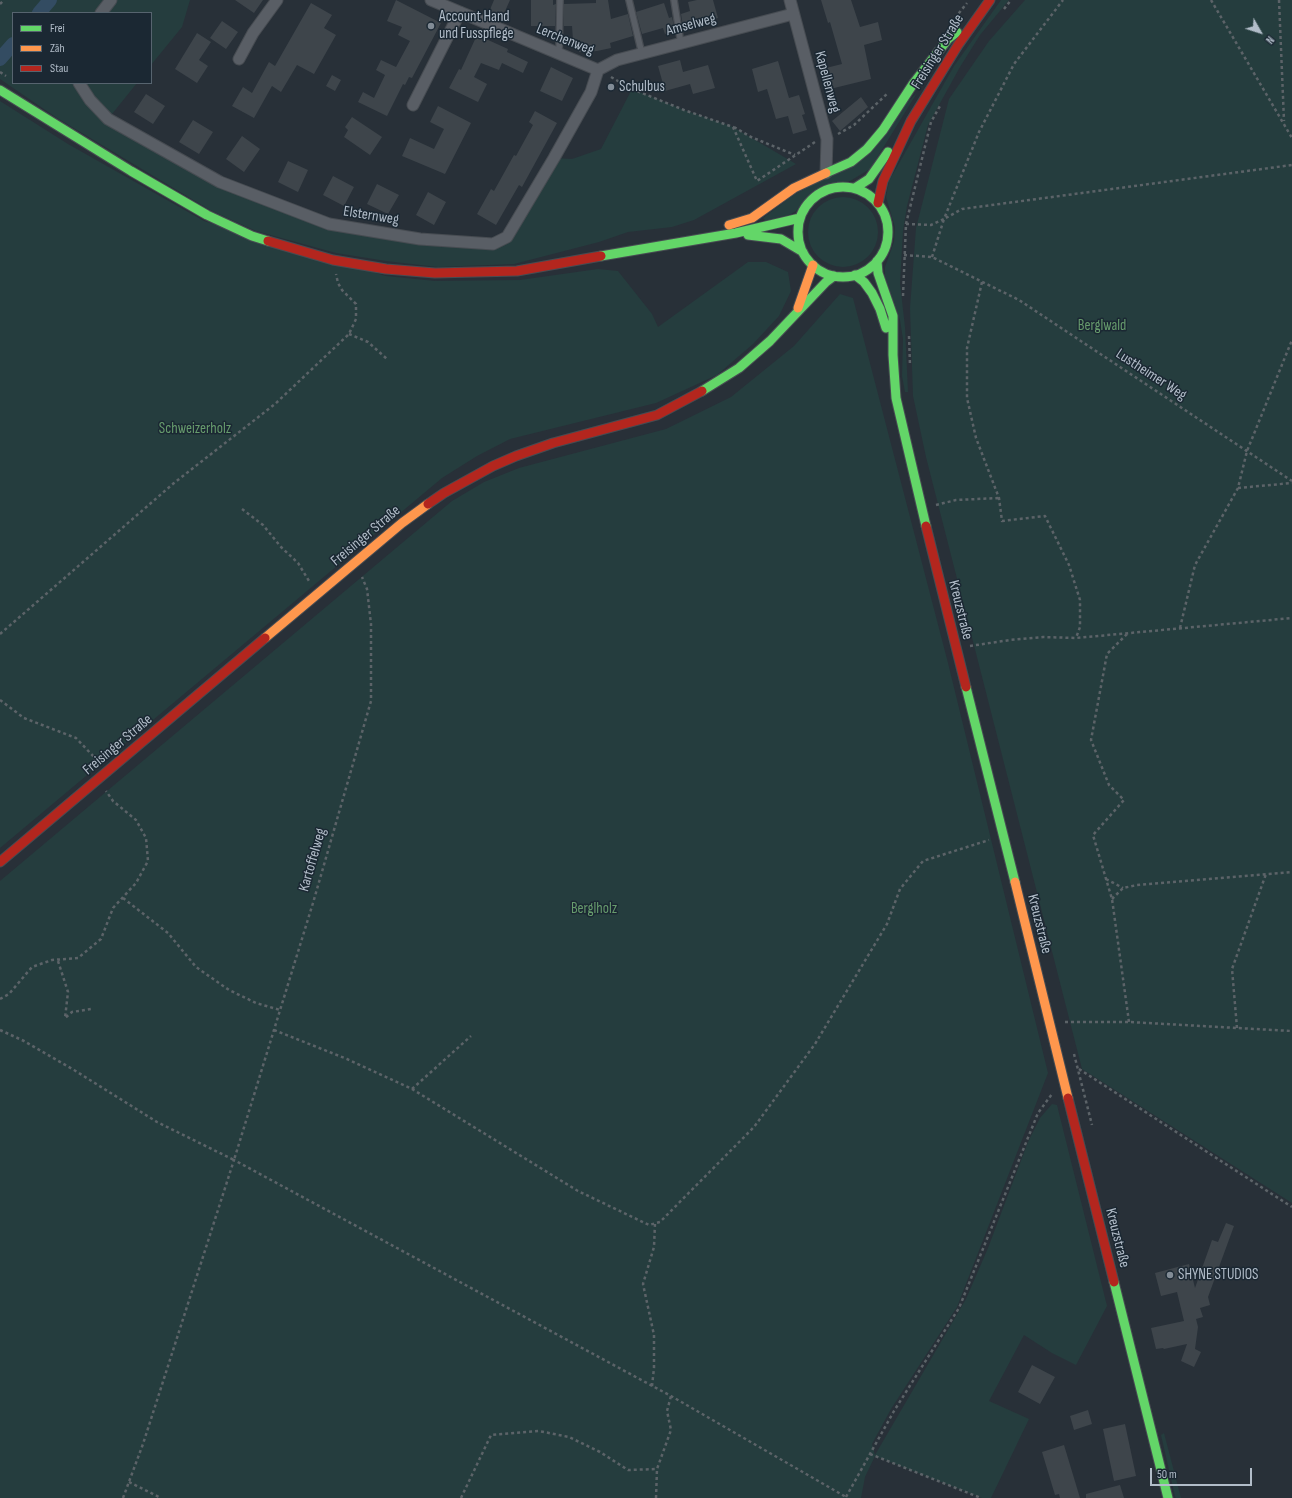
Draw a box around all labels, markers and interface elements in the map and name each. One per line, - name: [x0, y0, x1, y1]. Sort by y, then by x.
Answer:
- place label: Account Hand und Fusspflege: [439, 8, 514, 43]
- street label: Amselweg: [664, 10, 718, 40]
- street label: Freisinger Straße: [908, 11, 968, 93]
- legend: [12, 12, 152, 84]
- north arrow: [1240, 12, 1280, 52]
- street label: Lerchenweg: [533, 20, 597, 60]
- text: Frei: [50, 21, 65, 36]
- marker: Account Hand und Fusspflege: [426, 21, 436, 31]
- text: N: [1263, 33, 1277, 46]
- text: Zäh: [50, 41, 65, 56]
- street label: Kapellenweg: [810, 49, 844, 115]
- text: Stau: [50, 61, 68, 76]
- place label: Schulbus: [619, 78, 665, 96]
- marker: Schulbus: [606, 82, 616, 92]
- street label: Elsternweg: [342, 203, 400, 229]
- park label: Berglwald: [1078, 317, 1126, 335]
- street label: Lustheimer Weg: [1112, 345, 1190, 405]
- park label: Schweizerholz: [159, 420, 231, 438]
- street label: Freisinger Straße: [328, 502, 404, 570]
- street label: Kreuzstraße: [944, 578, 976, 642]
- street label: Freisinger Straße: [80, 711, 156, 779]
- street label: Kartoffelweg: [295, 826, 331, 894]
- street label: Kreuzstraße: [1023, 892, 1055, 956]
- park label: Berglholz: [571, 900, 617, 918]
- street label: Kreuzstraße: [1101, 1206, 1133, 1270]
- place label: SHYNE STUDIOS: [1178, 1266, 1258, 1284]
- marker: SHYNE STUDIOS: [1165, 1270, 1175, 1280]
- scale bar: [1152, 1460, 1254, 1486]
- text: 50 m: [1157, 1467, 1177, 1482]

